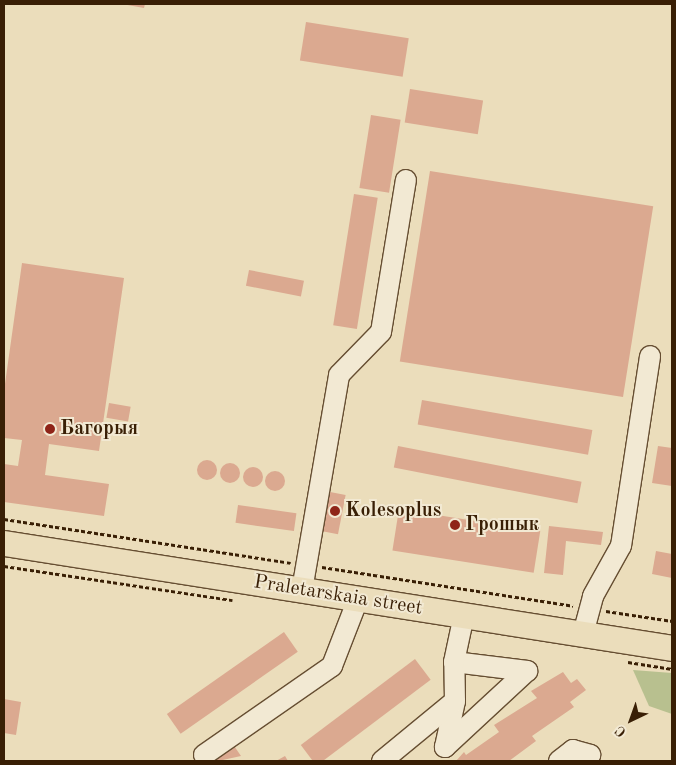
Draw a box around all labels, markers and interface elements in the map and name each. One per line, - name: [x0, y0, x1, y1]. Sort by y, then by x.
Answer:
- place label: Багорыя: [60, 417, 138, 441]
- marker: Багорыя: [44, 423, 56, 435]
- place label: Kolesoplus: [345, 499, 441, 523]
- marker: Kolesoplus: [329, 505, 341, 517]
- place label: Грошык: [465, 513, 539, 537]
- marker: Грошык: [449, 519, 461, 531]
- street label: Praletarskaia street: [252, 571, 424, 621]
- north arrow: [606, 695, 656, 745]
- text: С: [613, 723, 629, 739]

